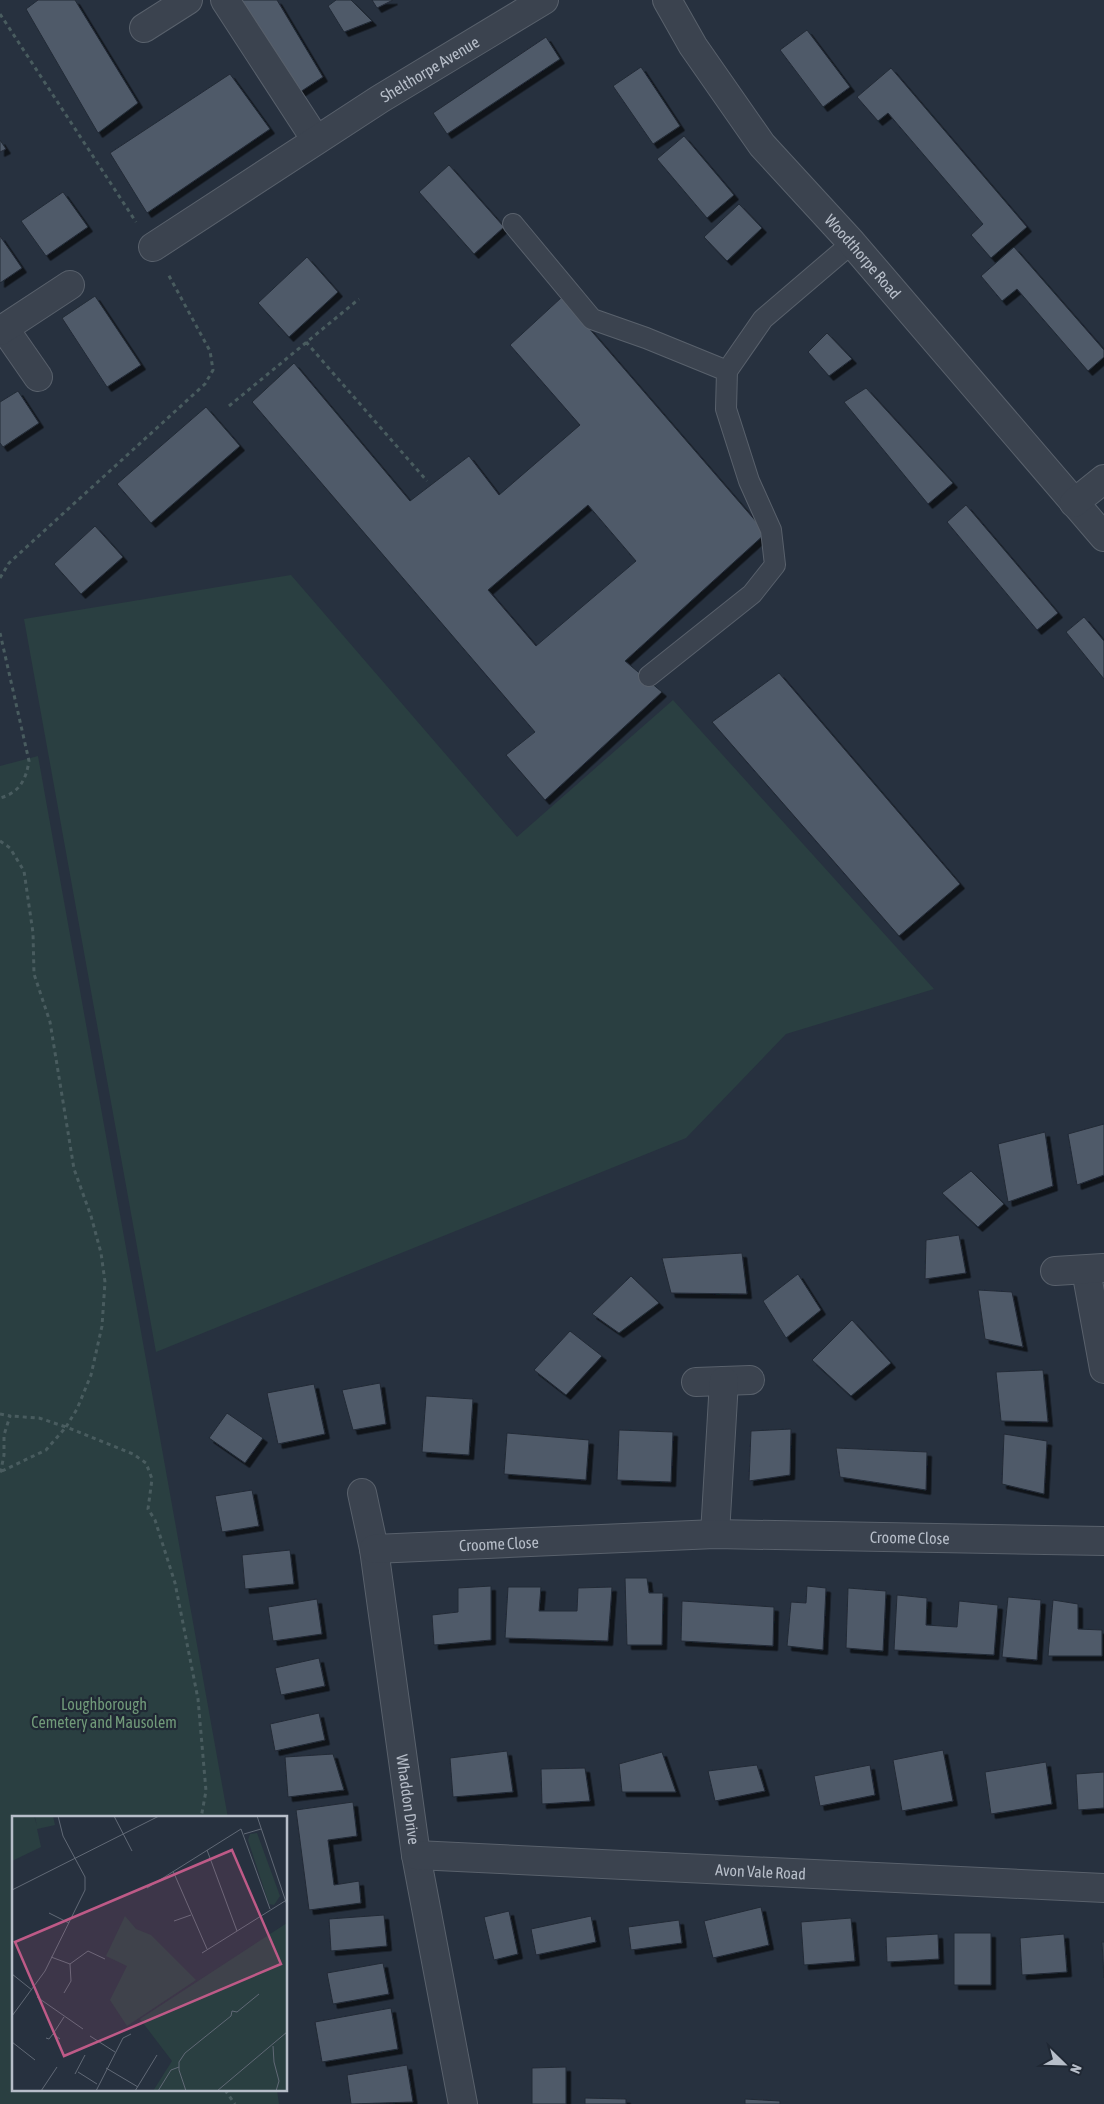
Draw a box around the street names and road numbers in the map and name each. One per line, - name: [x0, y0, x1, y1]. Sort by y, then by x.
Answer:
- street label: Shelthorpe Avenue: [377, 32, 482, 106]
- street label: Woodthorpe Road: [821, 211, 905, 302]
- street label: Croome Close: [870, 1528, 950, 1547]
- street label: Croome Close: [459, 1533, 539, 1554]
- street label: Whaddon Drive: [393, 1753, 423, 1845]
- street label: Avon Vale Road: [715, 1860, 806, 1883]

